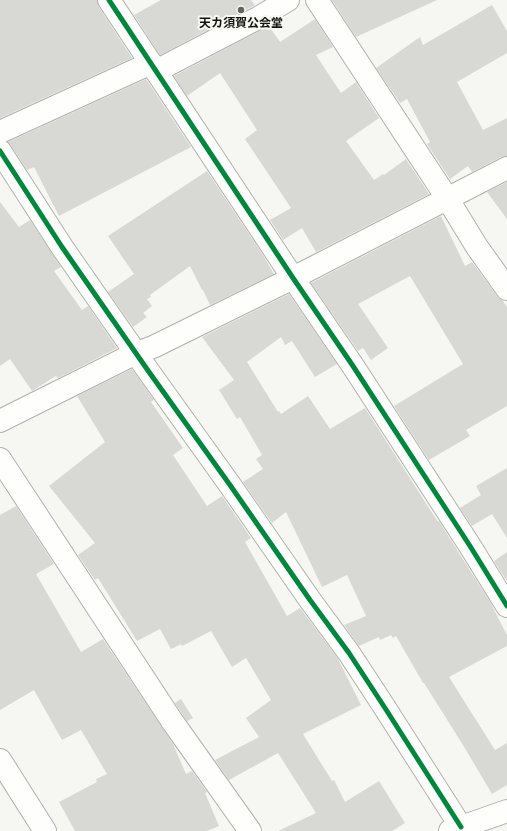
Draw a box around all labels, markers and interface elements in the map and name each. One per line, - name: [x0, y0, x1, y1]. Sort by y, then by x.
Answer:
- marker: 天カ須賀公会堂: [236, 5, 246, 15]
- place label: 天カ須賀公会堂: [199, 17, 283, 31]

